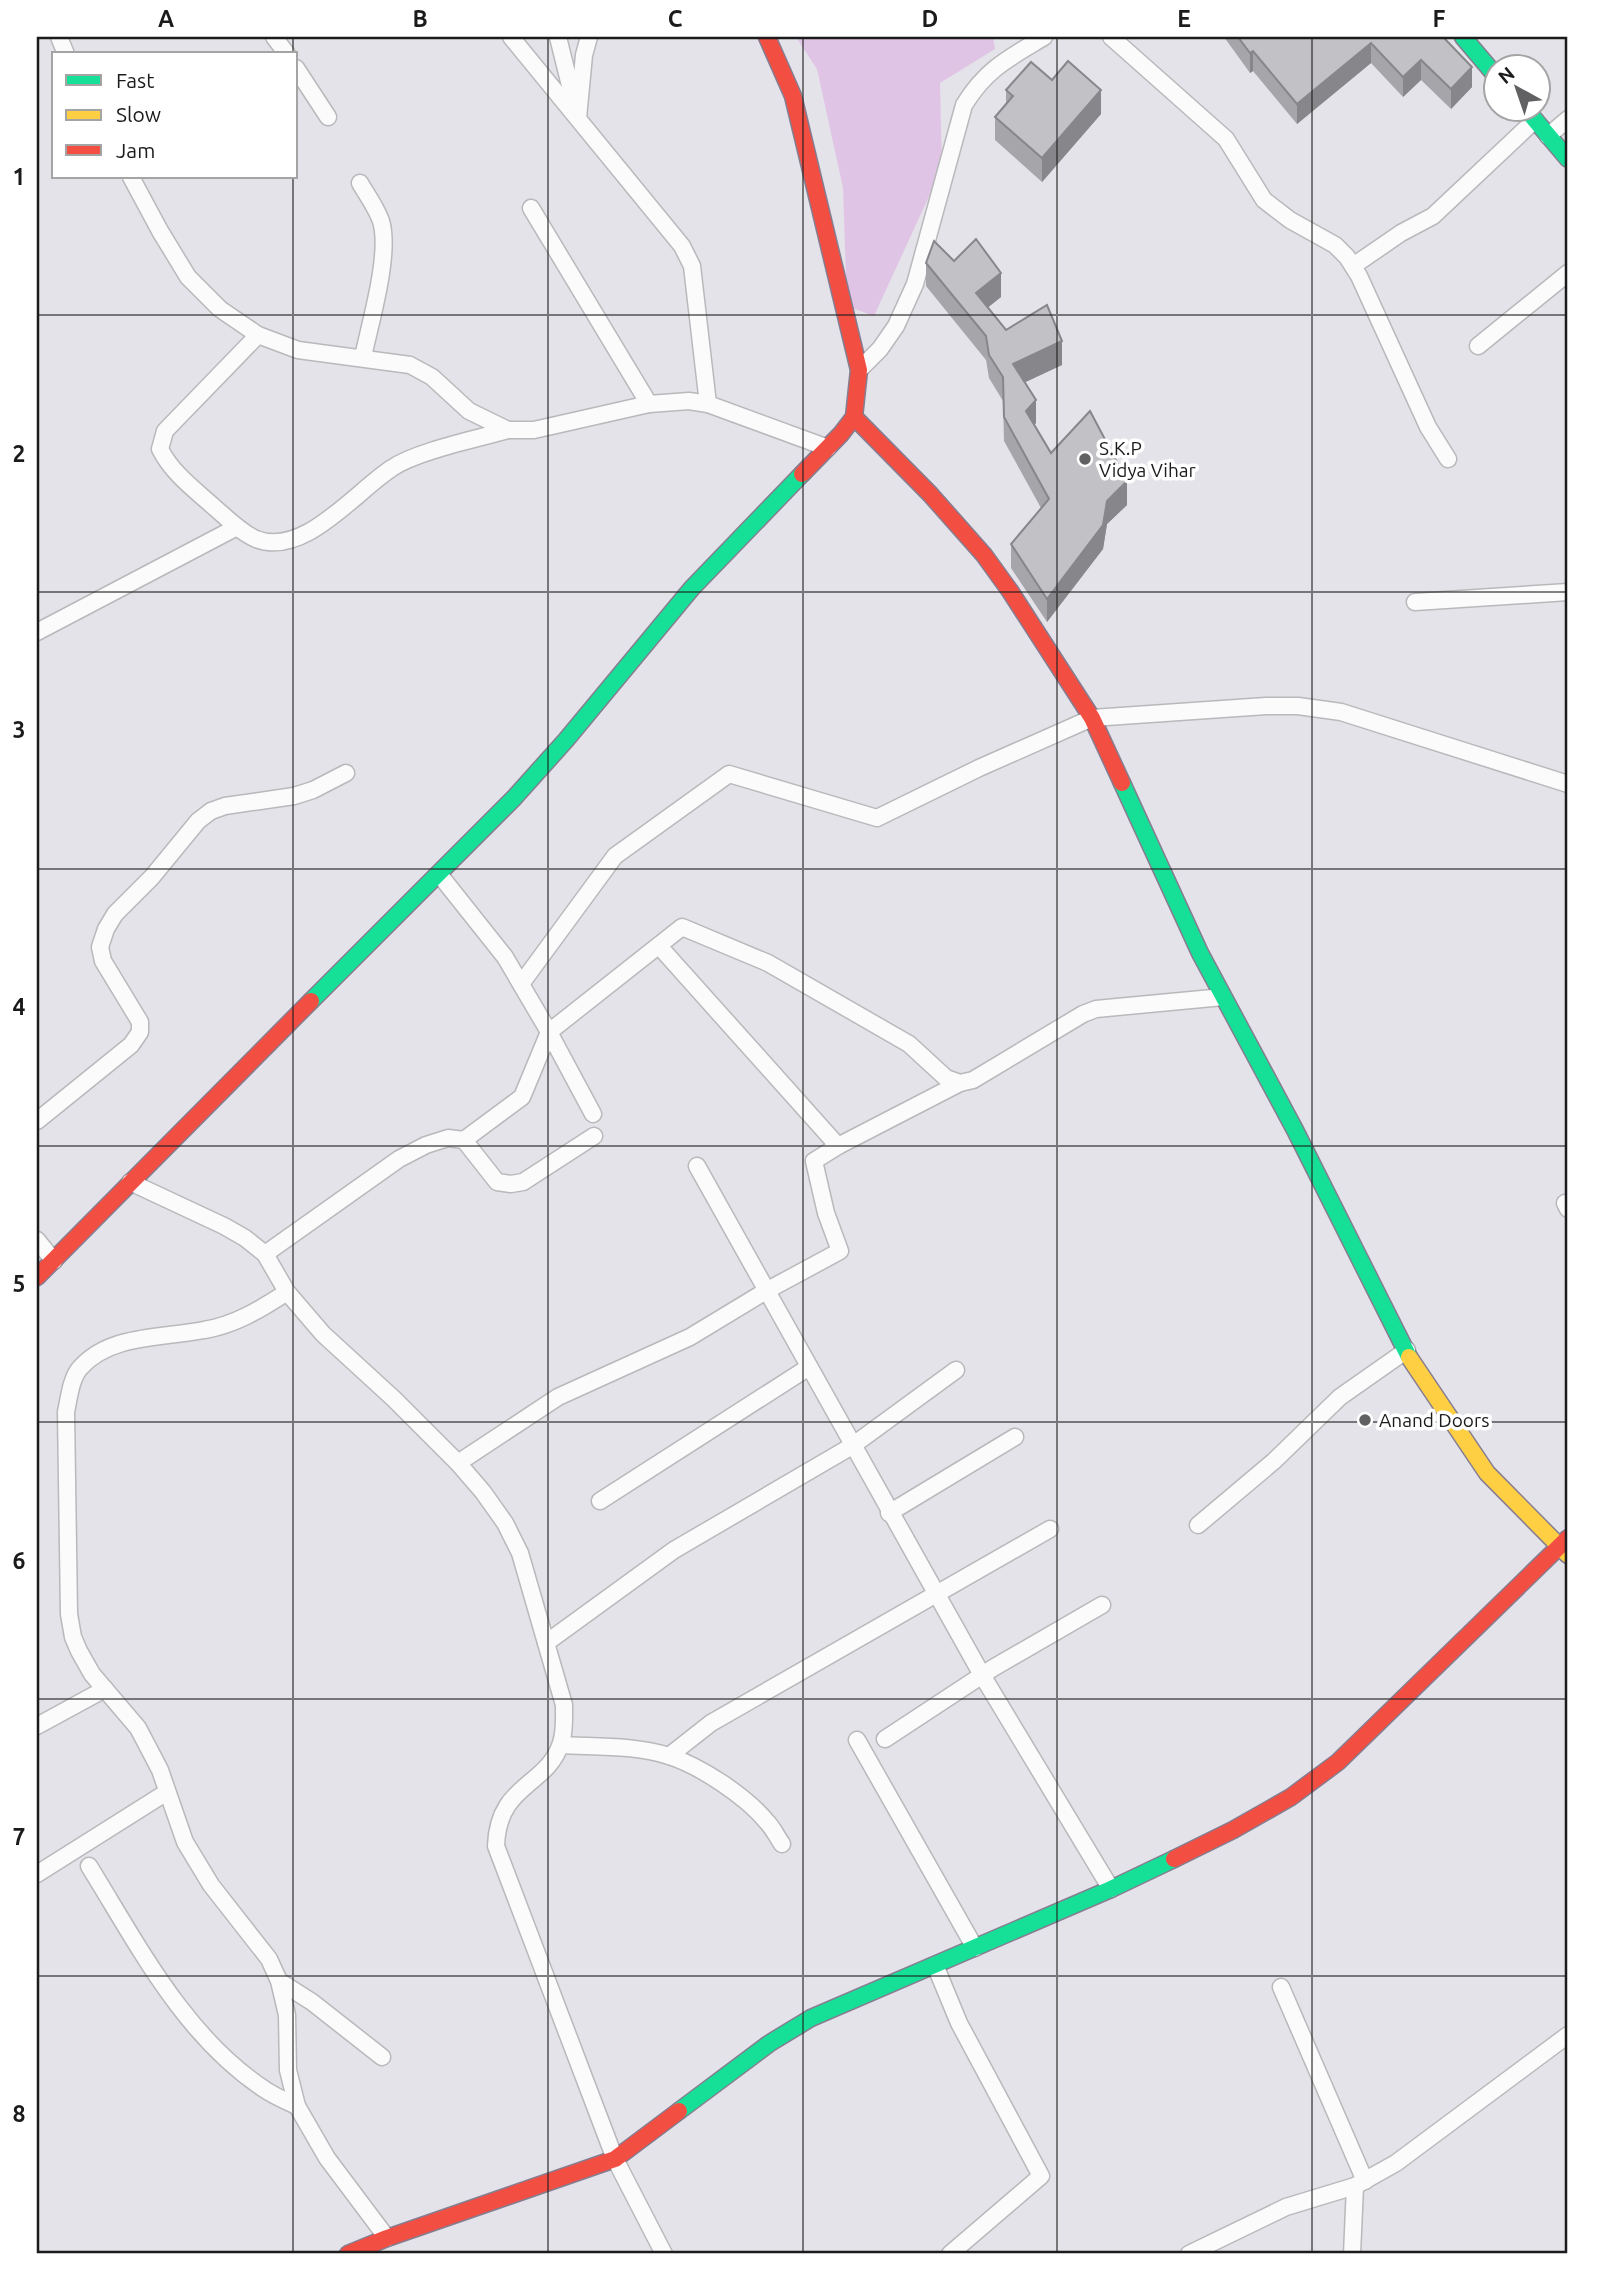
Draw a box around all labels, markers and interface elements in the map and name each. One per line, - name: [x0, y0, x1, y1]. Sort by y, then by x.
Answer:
- text: A: [158, 6, 174, 31]
- text: B: [412, 6, 428, 31]
- text: C: [668, 6, 683, 31]
- text: D: [922, 6, 938, 31]
- text: E: [1177, 6, 1191, 31]
- text: F: [1433, 6, 1446, 31]
- legend: [52, 52, 298, 178]
- north arrow: [1482, 52, 1552, 122]
- text: N: [1494, 62, 1519, 88]
- text: Fast: [116, 68, 154, 92]
- text: Slow: [116, 102, 161, 126]
- text: Jam: [116, 138, 155, 162]
- text: 1: [13, 164, 25, 189]
- place label: S.K.P Vidya Vihar: [1099, 437, 1196, 481]
- text: 2: [13, 441, 25, 466]
- marker: S.K.P Vidya Vihar: [1077, 451, 1093, 467]
- text: 3: [13, 717, 25, 742]
- text: 4: [13, 994, 26, 1019]
- text: 5: [13, 1271, 25, 1296]
- place label: Anand Doors: [1379, 1409, 1489, 1431]
- marker: Anand Doors: [1357, 1412, 1373, 1428]
- text: 6: [13, 1548, 26, 1573]
- text: 7: [13, 1824, 25, 1849]
- text: 8: [13, 2101, 25, 2126]

